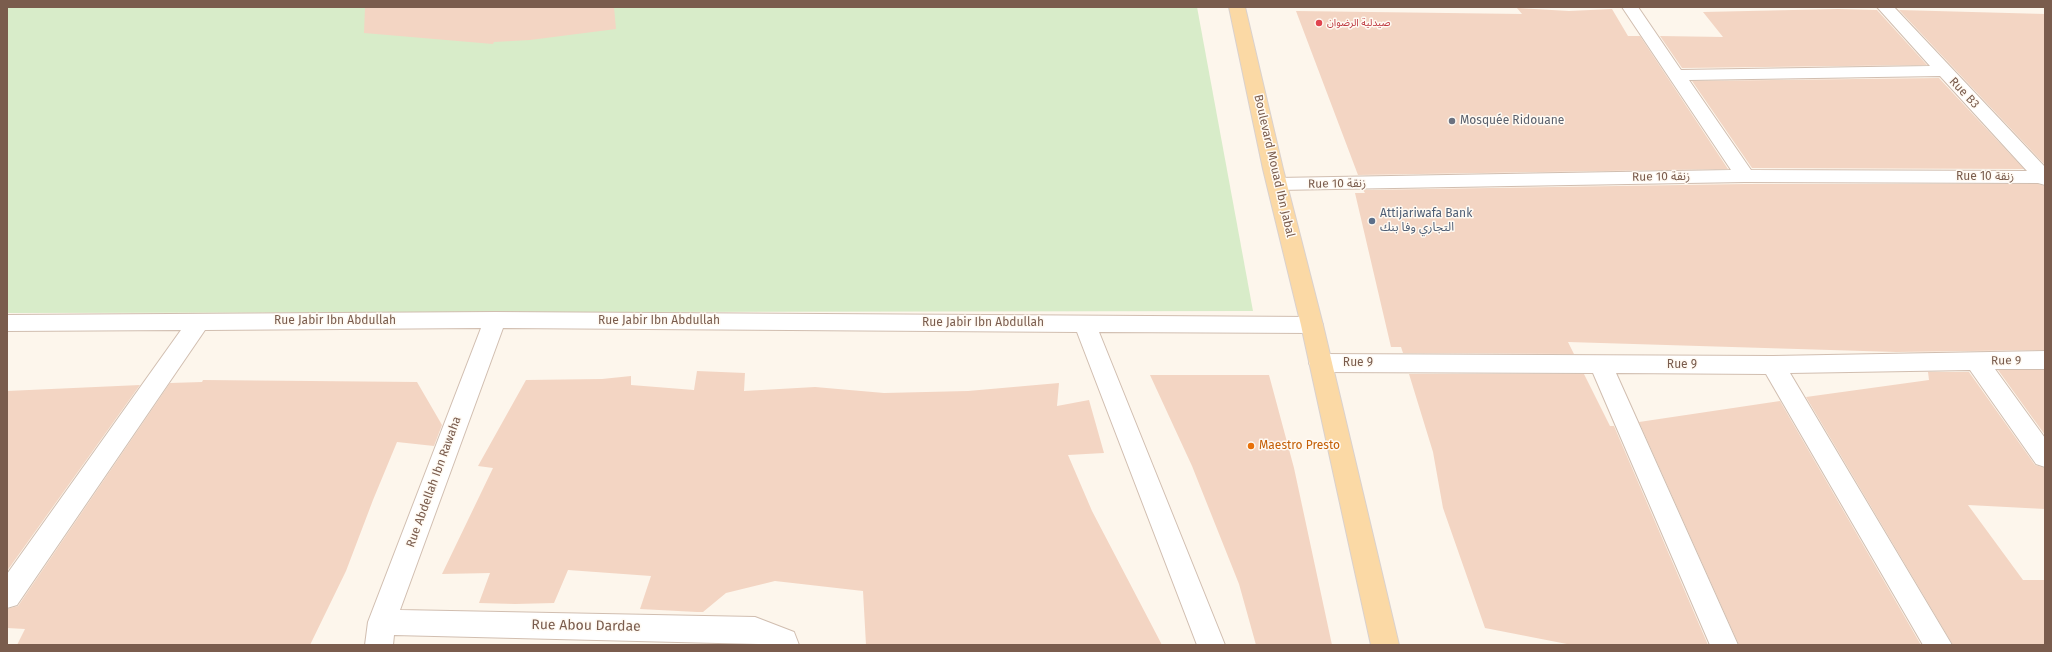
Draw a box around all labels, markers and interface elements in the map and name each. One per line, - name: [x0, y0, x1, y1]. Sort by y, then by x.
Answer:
- place label: صيدلية الرضوان: [1327, 17, 1391, 29]
- marker: صيدلية الرضوان: [1314, 18, 1324, 28]
- street label: Rue B3: [1946, 74, 1982, 112]
- street label: Boulevard Mouad Ibn Jabal: [1251, 93, 1297, 239]
- place label: Mosquée Ridouane: [1460, 114, 1564, 128]
- marker: Mosquée Ridouane: [1447, 116, 1457, 126]
- street label: Rue 10 زنقة: [1632, 169, 1690, 185]
- street label: Rue 10 زنقة: [1956, 170, 2014, 184]
- street label: Rue 10 زنقة: [1308, 176, 1366, 192]
- place label: Attijariwafa Bank التجاري وفا بنك: [1380, 207, 1472, 235]
- marker: Attijariwafa Bank التجاري وفا بنك: [1367, 216, 1377, 226]
- street label: Rue Jabir Ibn Abdullah: [274, 314, 396, 328]
- street label: Rue Jabir Ibn Abdullah: [598, 314, 720, 328]
- street label: Rue Jabir Ibn Abdullah: [922, 316, 1044, 330]
- street label: Rue 9: [1991, 354, 2021, 368]
- street label: Rue 9: [1343, 356, 1373, 370]
- street label: Rue 9: [1667, 358, 1697, 372]
- street label: Rue Abdellah Ibn Rawaha: [404, 414, 464, 550]
- place label: Maestro Presto: [1259, 439, 1340, 453]
- marker: Maestro Presto: [1246, 441, 1256, 451]
- street label: Rue Abou Dardae: [531, 617, 641, 635]

